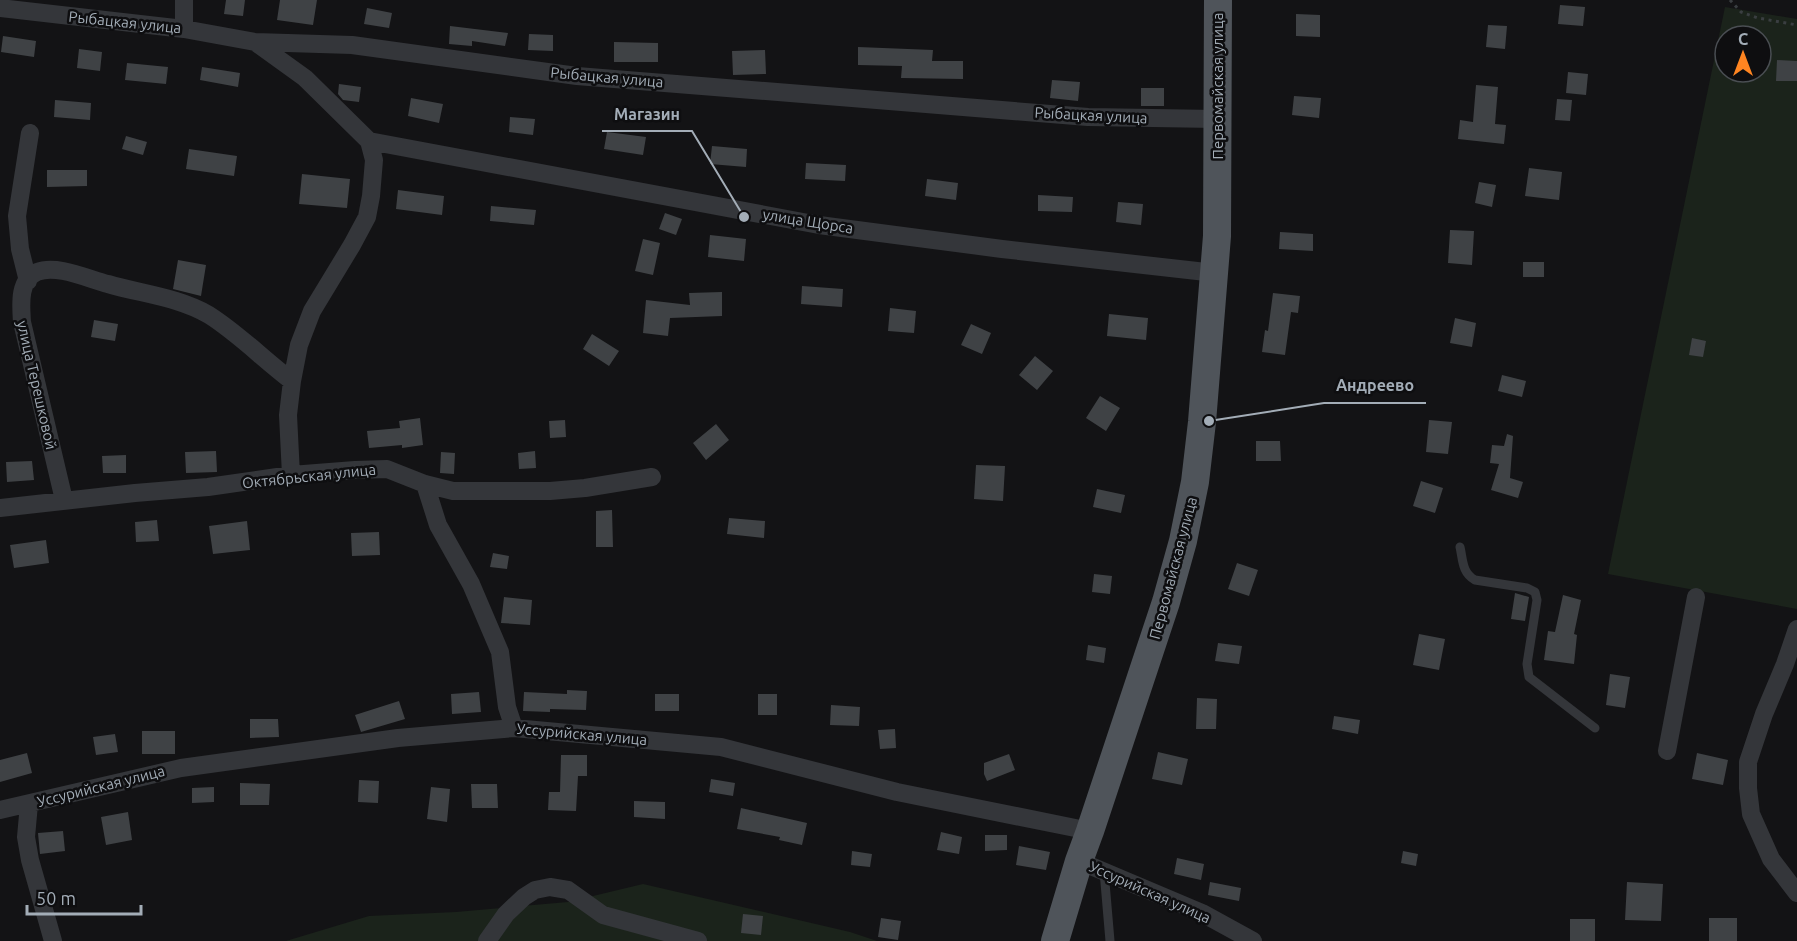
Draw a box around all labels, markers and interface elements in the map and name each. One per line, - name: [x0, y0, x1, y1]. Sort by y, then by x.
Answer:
- street label: Рыбацкая улица: [68, 8, 182, 36]
- street label: Первомайская улица: [1209, 13, 1226, 159]
- north arrow: [1713, 24, 1773, 84]
- text: С: [1738, 30, 1748, 48]
- street label: Рыбацкая улица: [550, 64, 664, 90]
- callout: Магазин: [602, 97, 692, 131]
- street label: Рыбацкая улица: [1034, 104, 1148, 126]
- text: Магазин: [614, 105, 680, 123]
- street label: улица Щорса: [761, 205, 855, 237]
- street label: улица Терешковой: [14, 319, 60, 451]
- callout: Андреево: [1324, 369, 1426, 403]
- text: Андреево: [1336, 376, 1414, 394]
- street label: Октябрьская улица: [241, 461, 377, 491]
- street label: Первомайская улица: [1146, 495, 1200, 641]
- street label: Уссурийская улица: [516, 720, 648, 748]
- street label: Уссурийская улица: [35, 762, 167, 810]
- street label: Уссурийская улица: [1087, 858, 1213, 926]
- scale bar: [27, 878, 141, 916]
- text: 50 m: [36, 888, 76, 908]

